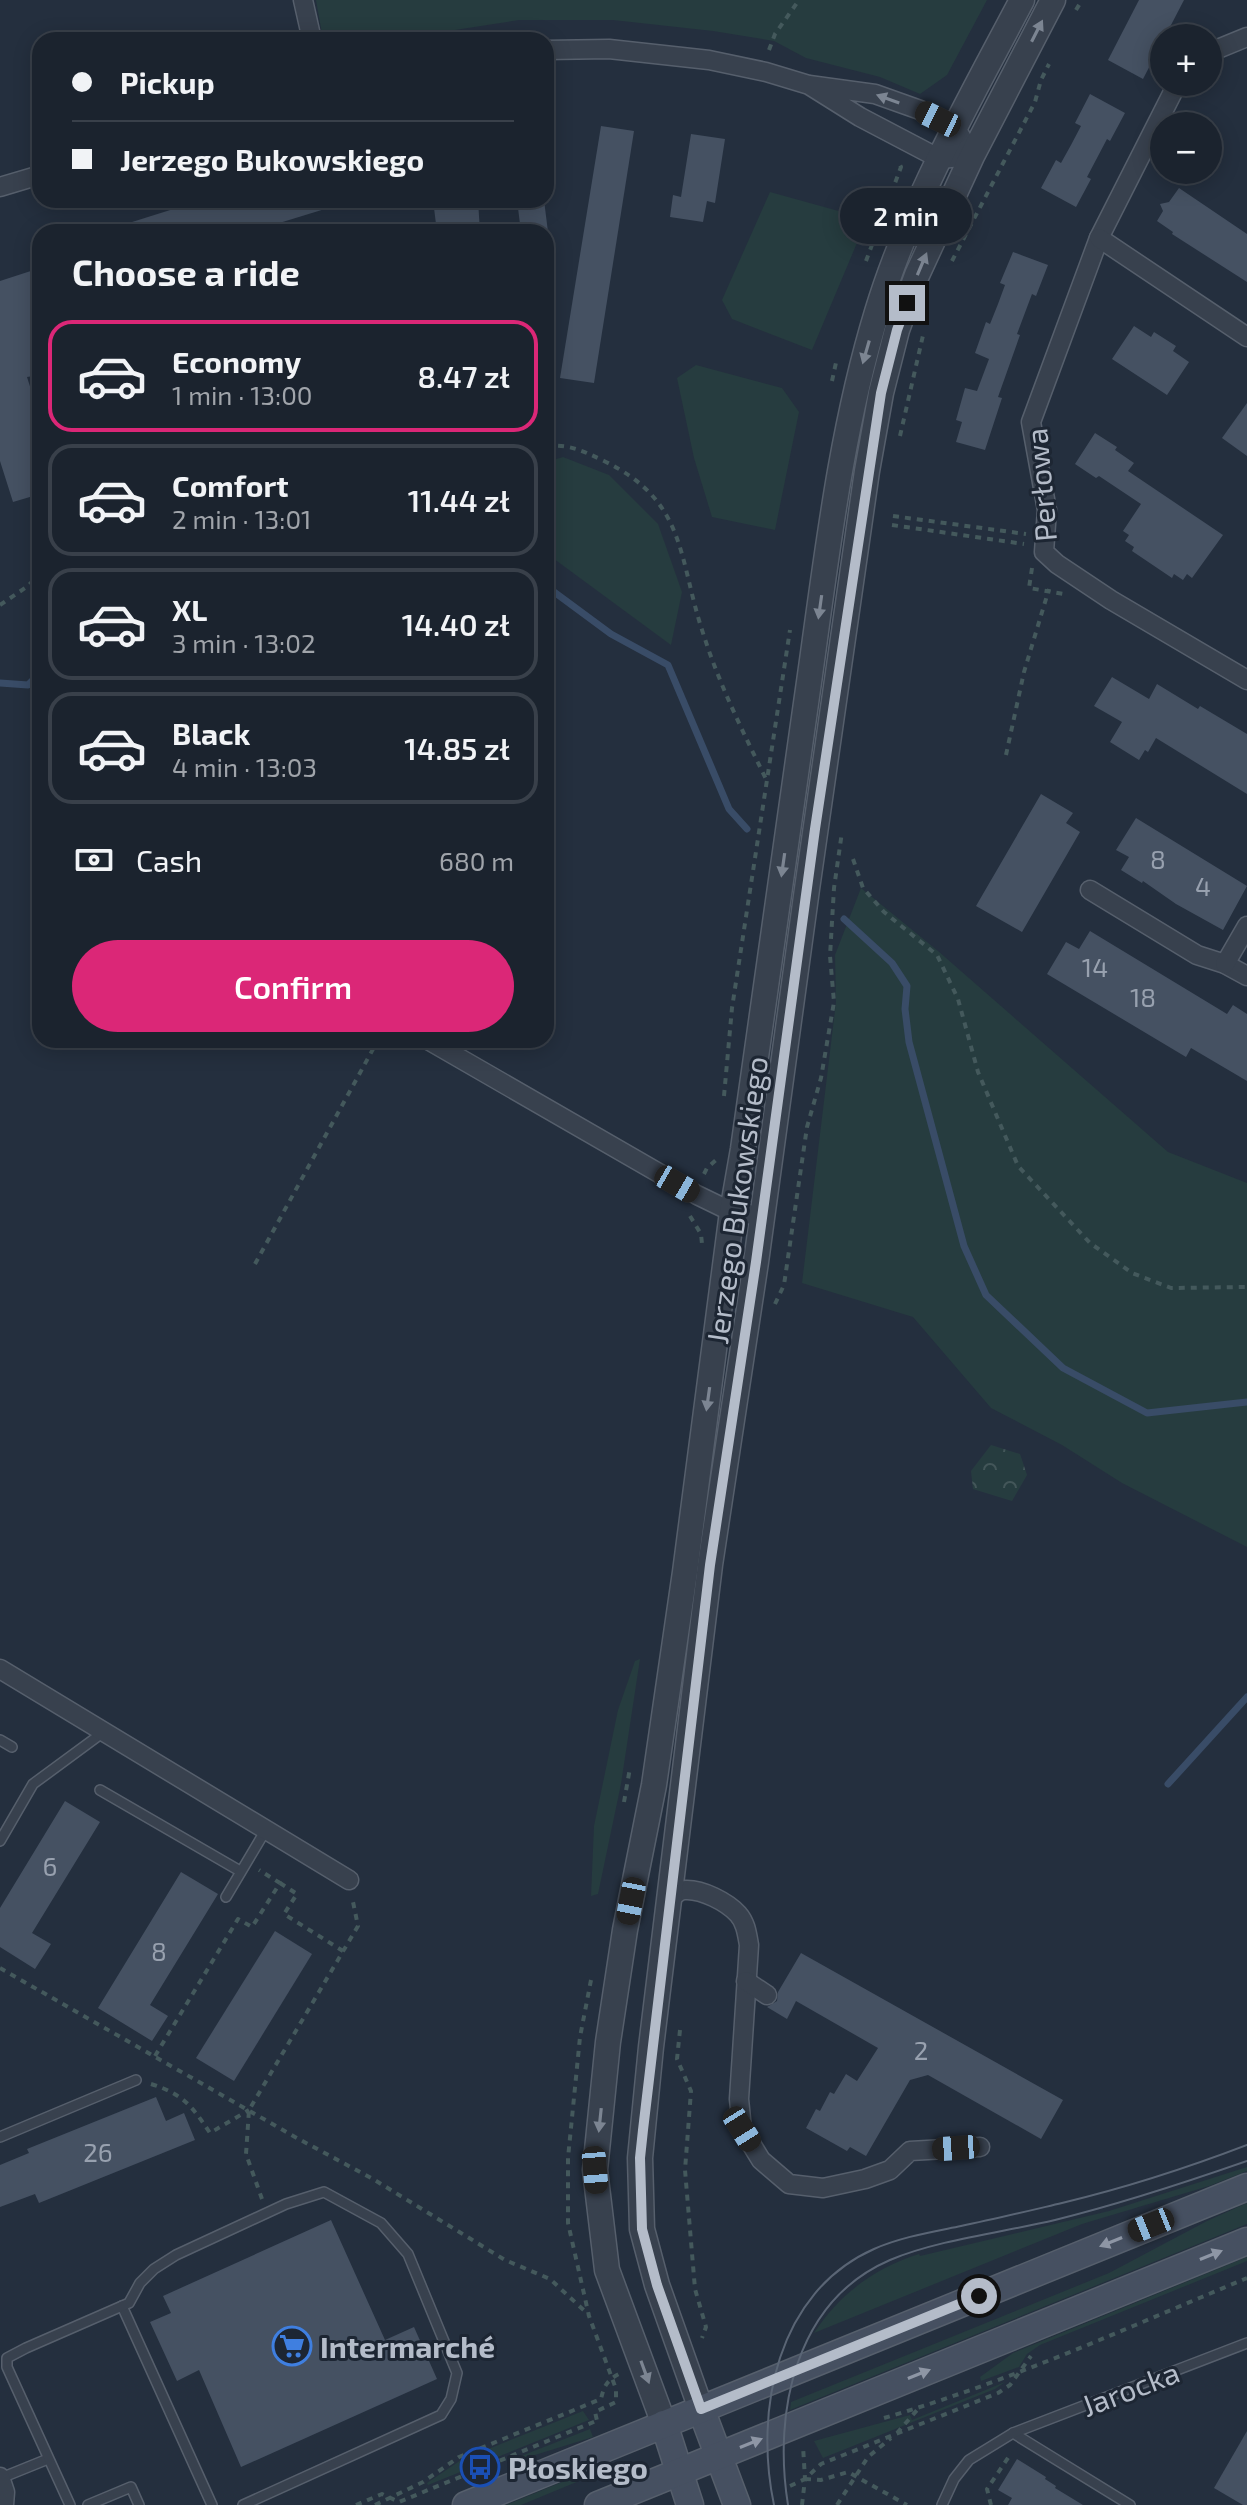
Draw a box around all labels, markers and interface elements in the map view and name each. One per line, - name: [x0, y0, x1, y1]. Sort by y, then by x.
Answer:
- one-way arrow: [1031, 19, 1044, 42]
- map controls: [1150, 24, 1222, 184]
- button: +: [1150, 24, 1222, 96]
- text: Pickup: [120, 64, 215, 100]
- one-way arrow: [876, 92, 900, 105]
- car: [911, 98, 965, 140]
- button: −: [1150, 112, 1222, 184]
- text: Jerzego Bukowskiego: [120, 141, 424, 177]
- callout: 2 min: [841, 187, 973, 243]
- text: 2 min: [873, 200, 939, 231]
- text: Choose a ride: [72, 250, 300, 293]
- one-way arrow: [915, 252, 928, 276]
- route end: [889, 285, 925, 321]
- one-way arrow: [859, 339, 871, 364]
- icon: car: [76, 340, 148, 412]
- text: Economy: [172, 343, 301, 379]
- text: 8.47 zł: [418, 358, 510, 394]
- text: 1 min · 13:00: [172, 379, 313, 410]
- street label: Perłowa: [1017, 427, 1063, 543]
- icon: car: [76, 464, 148, 536]
- text: Comfort: [172, 467, 289, 503]
- text: 11.44 zł: [408, 482, 510, 518]
- text: 2 min · 13:01: [172, 503, 311, 534]
- icon: car: [76, 588, 148, 660]
- text: XL: [172, 591, 207, 627]
- one-way arrow: [813, 595, 826, 620]
- text: 14.40 zł: [402, 606, 510, 642]
- text: 3 min · 13:02: [172, 627, 316, 658]
- icon: car: [76, 712, 148, 784]
- text: Black: [172, 715, 250, 751]
- text: 14.85 zł: [404, 730, 510, 766]
- text: 4 min · 13:03: [172, 751, 317, 782]
- icon: cash: [72, 838, 116, 882]
- text: Cash: [136, 842, 202, 878]
- house number: 8: [1150, 843, 1166, 874]
- text: 680 m: [439, 845, 514, 876]
- one-way arrow: [776, 853, 789, 878]
- house number: 4: [1195, 870, 1211, 901]
- button: Confirm: [72, 940, 514, 1032]
- house number: 14: [1082, 951, 1108, 982]
- house number: 18: [1130, 981, 1156, 1012]
- street label: Jerzego Bukowskiego: [698, 1054, 774, 1346]
- car: [650, 1162, 704, 1206]
- one-way arrow: [701, 1387, 714, 1412]
- house number: 6: [43, 1850, 57, 1881]
- car: [615, 1875, 647, 1927]
- house number: 8: [151, 1935, 167, 1966]
- house number: 2: [914, 2034, 928, 2065]
- car: [719, 2102, 765, 2156]
- one-way arrow: [593, 2108, 606, 2133]
- car: [931, 2134, 981, 2162]
- house number: 26: [83, 2136, 113, 2167]
- car: [581, 2145, 609, 2195]
- car: [1124, 2205, 1178, 2245]
- one-way arrow: [1099, 2236, 1123, 2249]
- one-way arrow: [1199, 2249, 1223, 2262]
- route start: [961, 2278, 997, 2314]
- supermarket icon: Intermarché: [271, 2325, 313, 2367]
- place label: Intermarché: [320, 2328, 495, 2364]
- street label: Jarocka: [1076, 2353, 1184, 2423]
- one-way arrow: [639, 2360, 652, 2384]
- one-way arrow: [907, 2368, 931, 2381]
- one-way arrow: [739, 2436, 763, 2449]
- bus stop icon: Płoskiego: [459, 2446, 501, 2488]
- place label: Płoskiego: [508, 2449, 648, 2485]

